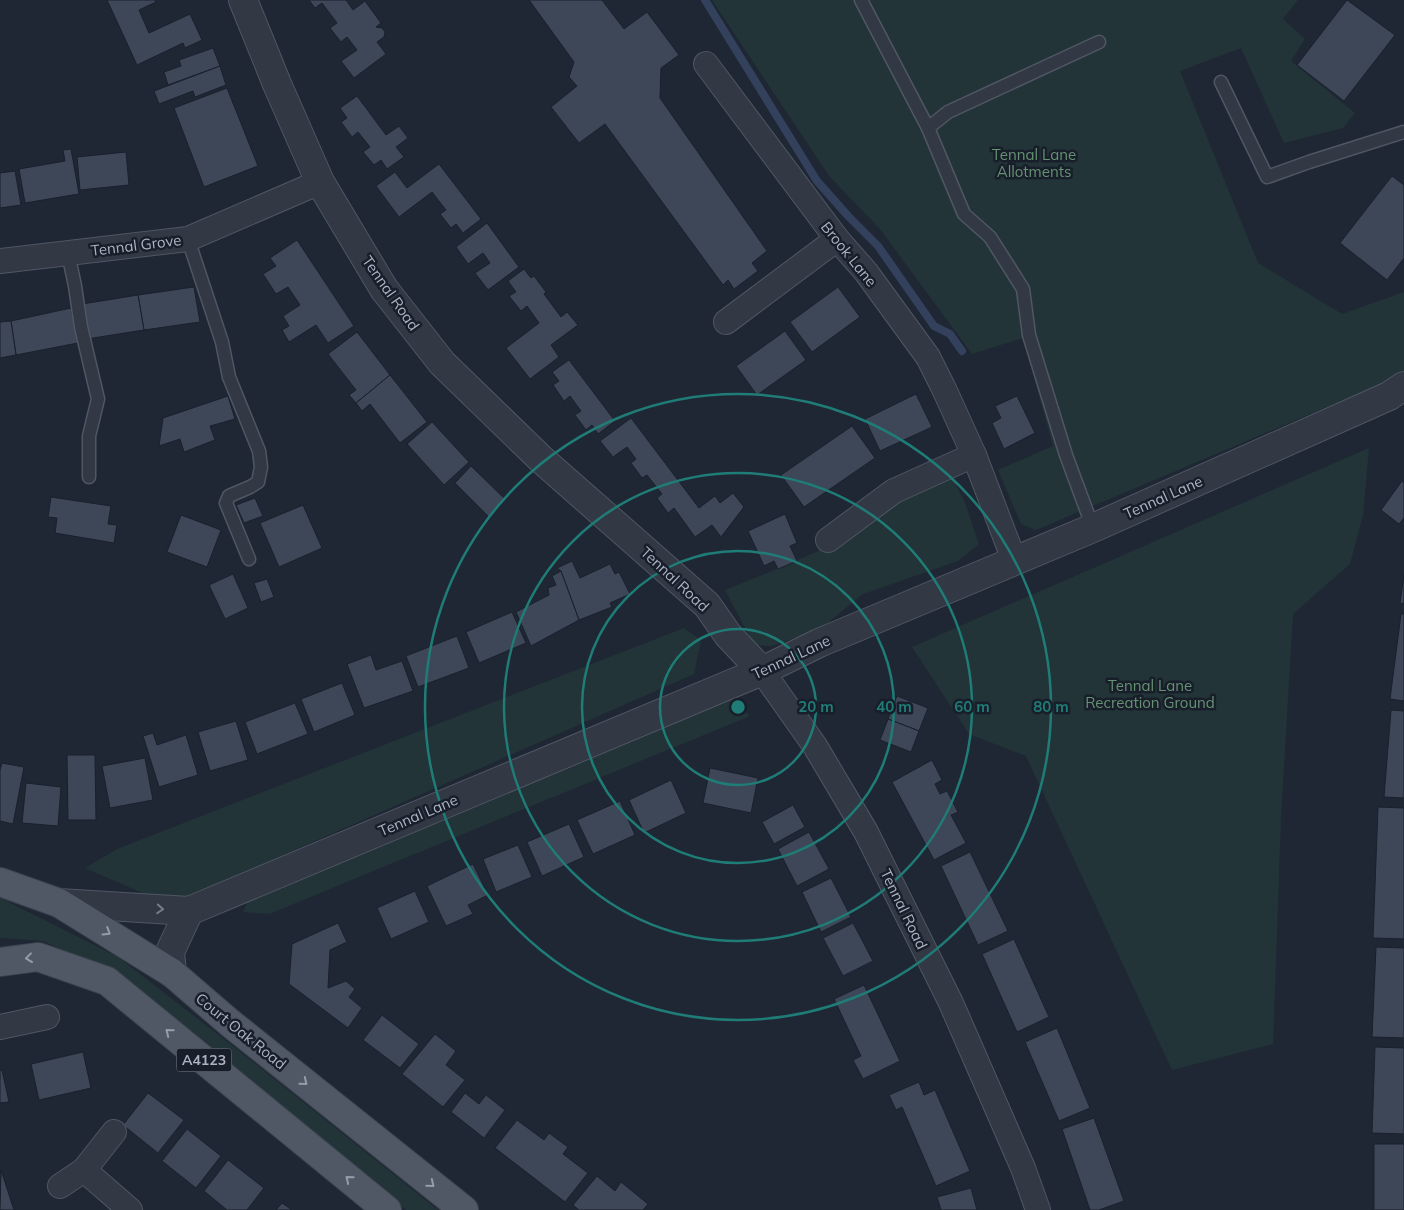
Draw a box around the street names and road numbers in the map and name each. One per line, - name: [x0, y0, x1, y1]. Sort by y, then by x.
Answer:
- street label: Brook Lane: [817, 218, 881, 290]
- street label: Tennal Grove: [90, 230, 182, 260]
- street label: Tennal Road: [358, 252, 424, 334]
- street label: Tennal Lane: [1121, 471, 1205, 523]
- street label: Tennal Road: [637, 542, 713, 616]
- street label: Tennal Lane: [749, 631, 833, 683]
- street label: Tennal Lane: [376, 790, 460, 840]
- street label: Tennal Road: [876, 866, 932, 952]
- street label: Court Oak Road: [192, 989, 290, 1073]
- road number: A4123: [176, 1048, 232, 1072]

